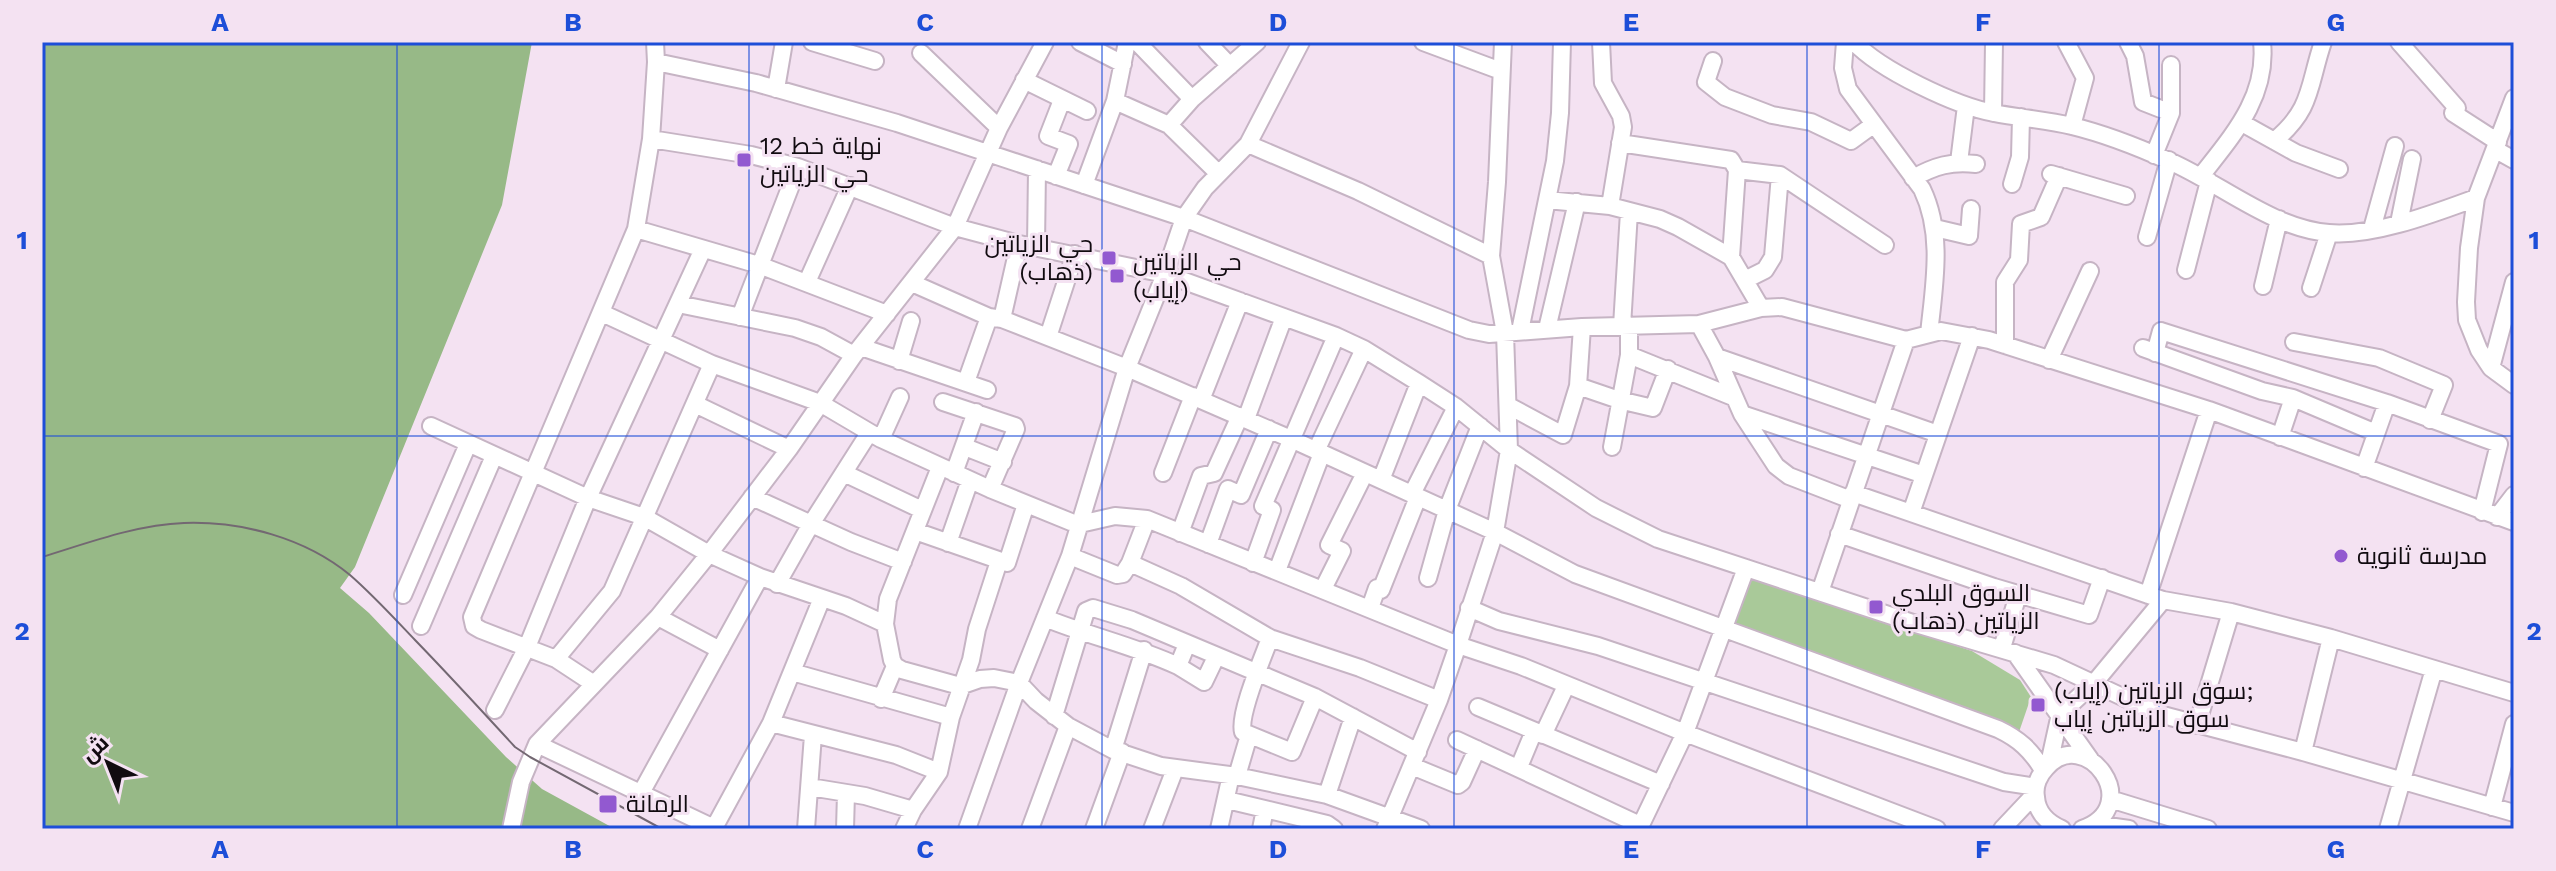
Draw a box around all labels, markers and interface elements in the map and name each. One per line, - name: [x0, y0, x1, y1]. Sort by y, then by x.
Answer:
- text: A: [211, 7, 229, 37]
- text: B: [564, 7, 582, 37]
- text: C: [916, 7, 934, 37]
- text: D: [1269, 7, 1287, 37]
- text: E: [1623, 7, 1639, 37]
- text: F: [1975, 7, 1991, 37]
- text: G: [2327, 7, 2345, 37]
- place label: نهاية خط 12 حي الزياتين: [760, 132, 882, 193]
- marker: نهاية خط 12 حي الزياتين: [735, 151, 753, 169]
- text: 1: [16, 225, 28, 255]
- text: 1: [2528, 225, 2540, 255]
- place label: حي الزياتين (ذهاب): [984, 230, 1093, 286]
- place label: حي الزياتين (إياب): [1133, 248, 1242, 305]
- marker: حي الزياتين (ذهاب): [1100, 249, 1118, 267]
- marker: حي الزياتين (إياب): [1108, 267, 1126, 285]
- place label: مدرسة ثانوية: [2357, 542, 2488, 570]
- marker: مدرسة ثانوية: [2332, 547, 2350, 565]
- place label: السوق البلدي الزياتين (ذهاب): [1892, 579, 2040, 635]
- marker: السوق البلدي الزياتين (ذهاب): [1867, 598, 1885, 616]
- text: 2: [14, 616, 30, 646]
- text: 2: [2526, 616, 2542, 646]
- place label: سوق الزياتين (إياب); سوق الزياتين إياب: [2054, 677, 2254, 734]
- marker: سوق الزياتين (إياب); سوق الزياتين إياب: [2029, 696, 2047, 714]
- north arrow: [68, 723, 148, 803]
- text: ش: [76, 730, 114, 768]
- place label: الرمانة: [626, 790, 689, 818]
- marker: الرمانة: [597, 793, 619, 815]
- text: A: [211, 834, 229, 864]
- text: B: [564, 834, 582, 864]
- text: C: [916, 834, 934, 864]
- text: D: [1269, 834, 1287, 864]
- text: E: [1623, 834, 1639, 864]
- text: F: [1975, 834, 1991, 864]
- text: G: [2327, 834, 2345, 864]

